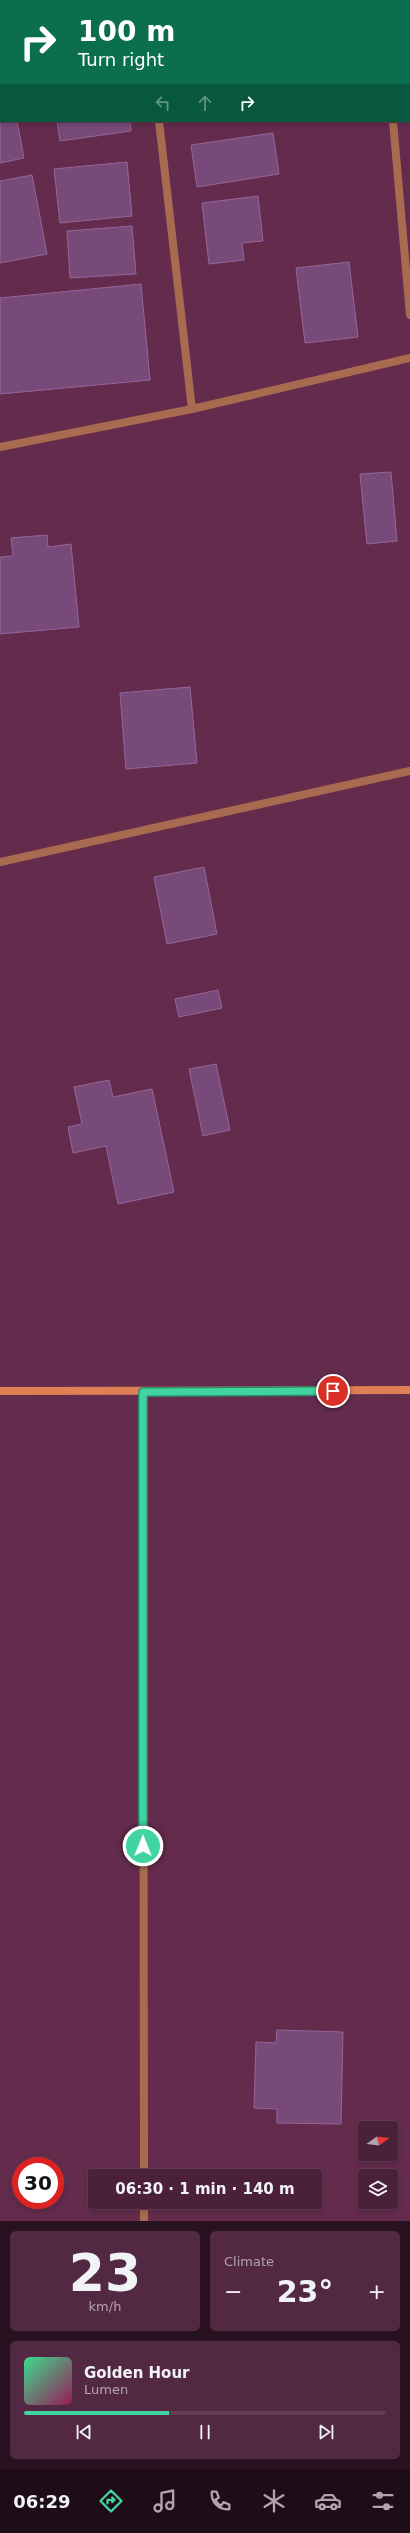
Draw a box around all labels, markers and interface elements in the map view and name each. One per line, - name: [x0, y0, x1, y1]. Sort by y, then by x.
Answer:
- text: 100 m: [78, 15, 175, 48]
- icon: right: [12, 16, 64, 68]
- text: Turn right: [78, 49, 164, 70]
- icon: left: [152, 92, 174, 114]
- icon: ahead: [194, 92, 216, 114]
- icon: right: [236, 92, 258, 114]
- pin: [316, 1374, 350, 1408]
- icon: arrive: [322, 1380, 344, 1402]
- position arrow: [122, 1825, 164, 1867]
- north arrow: [358, 2121, 398, 2161]
- map controls: [358, 2121, 398, 2209]
- speed limit sign: 30: [12, 2157, 64, 2209]
- button: layers: [358, 2169, 398, 2209]
- text: 06:30 · 1 min · 140 m: [115, 2180, 295, 2198]
- text: 23: [69, 2243, 141, 2303]
- text: Climate: [224, 2254, 274, 2269]
- text: 23°: [277, 2274, 333, 2309]
- text: −: [224, 2279, 242, 2304]
- text: +: [368, 2279, 386, 2304]
- text: km/h: [89, 2299, 121, 2314]
- text: Golden Hour: [84, 2364, 190, 2382]
- text: Lumen: [84, 2382, 128, 2397]
- icon: previous: [73, 2421, 95, 2443]
- icon: pause: [194, 2421, 216, 2443]
- icon: next: [315, 2421, 337, 2443]
- icon: directions: [97, 2487, 125, 2515]
- icon: music: [151, 2487, 179, 2515]
- icon: phone: [206, 2487, 234, 2515]
- icon: climate: [260, 2487, 288, 2515]
- icon: car: [314, 2487, 342, 2515]
- icon: filters: [369, 2487, 397, 2515]
- text: 06:29: [13, 2491, 70, 2512]

